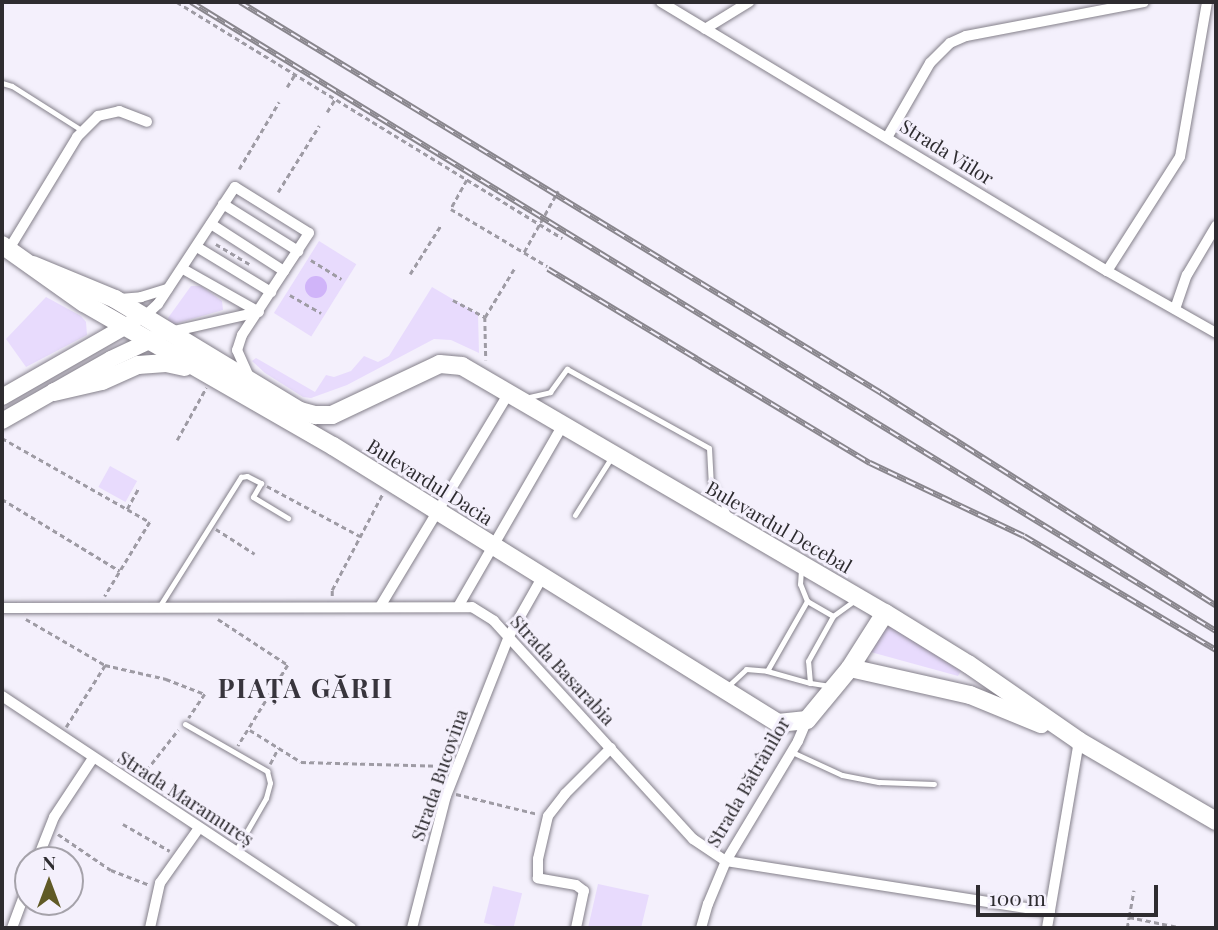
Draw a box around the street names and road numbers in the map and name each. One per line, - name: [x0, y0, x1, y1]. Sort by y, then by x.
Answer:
- street label: Strada Viilor: [896, 114, 998, 190]
- street label: Bulevardul Dacia: [363, 434, 497, 530]
- street label: Bulevardul Decebal: [702, 476, 856, 578]
- street label: Strada Basarabia: [506, 610, 620, 730]
- street label: Strada Bucovina: [406, 706, 472, 844]
- street label: Strada Bătrânilor: [701, 713, 795, 851]
- street label: Strada Maramureș: [114, 745, 258, 851]

